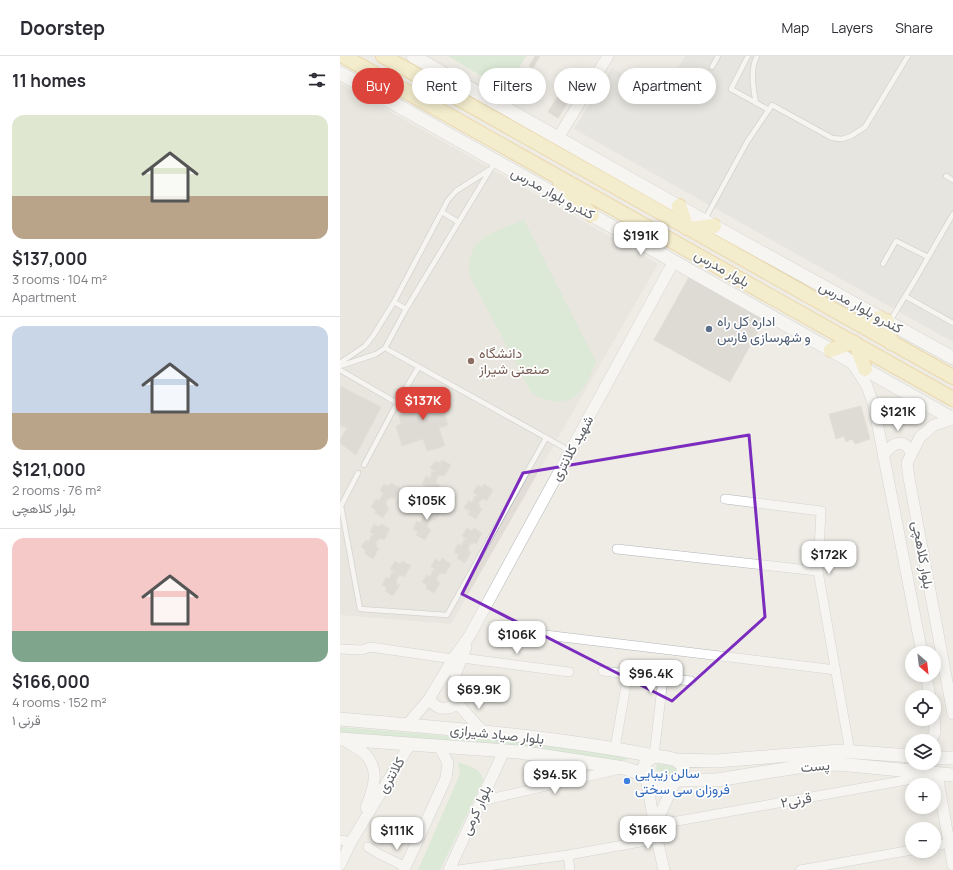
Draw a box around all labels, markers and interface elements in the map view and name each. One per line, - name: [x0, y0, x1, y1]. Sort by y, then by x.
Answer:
- text: Doorstep: [20, 15, 105, 41]
- text: Map: [781, 18, 809, 37]
- text: Layers: [831, 18, 873, 37]
- text: Share: [895, 18, 933, 37]
- chip: Buy: [352, 68, 404, 104]
- chip: Rent: [412, 68, 471, 104]
- chip: Filters: [479, 68, 546, 104]
- chip: New: [554, 68, 610, 104]
- chip: Apartment: [618, 68, 716, 104]
- text: 11 homes: [12, 69, 86, 92]
- icon: filters: [306, 69, 328, 91]
- icon: home: [134, 141, 206, 213]
- street label: کندرو بلوار مدرس: [508, 162, 598, 223]
- pin: $191K: [613, 222, 669, 256]
- text: $191K: [623, 226, 659, 244]
- street label: بلوار مدرس: [691, 244, 753, 291]
- text: $137,000: [12, 247, 88, 270]
- text: 3 rooms · 104 m²: [12, 270, 107, 288]
- street label: کندرو بلوار مدرس: [816, 276, 906, 337]
- text: Apartment: [12, 288, 76, 306]
- place label: اداره کل راه و شهرسازی فارس: [717, 311, 811, 346]
- marker: اداره کل راه و شهرسازی فارس: [704, 324, 714, 334]
- place label: دانشگاه صنعتی شیراز: [478, 343, 550, 378]
- icon: home: [134, 352, 206, 424]
- marker: دانشگاه صنعتی شیراز: [466, 356, 476, 366]
- pin: $137K: [395, 387, 451, 421]
- text: $137K: [405, 391, 441, 409]
- pin: $121K: [870, 398, 926, 432]
- text: $121K: [880, 402, 916, 420]
- street label: شهید کلانتری: [546, 412, 597, 484]
- text: $121,000: [12, 458, 86, 481]
- text: 2 rooms · 76 m²: [12, 481, 101, 499]
- pin: $105K: [399, 487, 455, 521]
- text: $105K: [408, 491, 446, 509]
- text: بلوار کلاهچی: [12, 499, 76, 517]
- street label: بلوار کلاهچی: [907, 519, 939, 591]
- pin: $172K: [801, 541, 857, 575]
- text: $172K: [811, 545, 847, 563]
- icon: home: [134, 564, 206, 636]
- pin: $106K: [489, 621, 545, 655]
- text: $106K: [498, 625, 536, 643]
- north arrow: [905, 646, 941, 682]
- map controls: [905, 646, 941, 858]
- pin: $96.4K: [618, 660, 684, 694]
- text: $96.4K: [629, 664, 673, 682]
- text: $166,000: [12, 670, 90, 693]
- pin: $69.9K: [446, 676, 512, 710]
- text: $69.9K: [457, 680, 501, 698]
- button: locate: [905, 690, 941, 726]
- text: 4 rooms · 152 m²: [12, 693, 107, 711]
- text: قرنی ۱: [12, 711, 41, 729]
- street label: بلوار صیاد شیرازی: [449, 719, 545, 748]
- button: layers: [905, 734, 941, 770]
- street label: کلانتری: [372, 753, 409, 796]
- street label: پست: [800, 755, 830, 777]
- pin: $94.5K: [522, 761, 588, 795]
- place label: سالن زیبایی فروزان سی سختی: [635, 763, 730, 798]
- text: $94.5K: [533, 765, 577, 783]
- marker: سالن زیبایی فروزان سی سختی: [622, 776, 632, 786]
- button: +: [905, 778, 941, 814]
- street label: بلوار کرمی: [456, 782, 495, 838]
- street label: قرنی۲: [779, 787, 813, 812]
- pin: $166K: [620, 816, 676, 850]
- pin: $111K: [369, 817, 425, 851]
- text: $166K: [629, 820, 667, 838]
- text: $111K: [380, 821, 414, 839]
- button: −: [905, 822, 941, 858]

